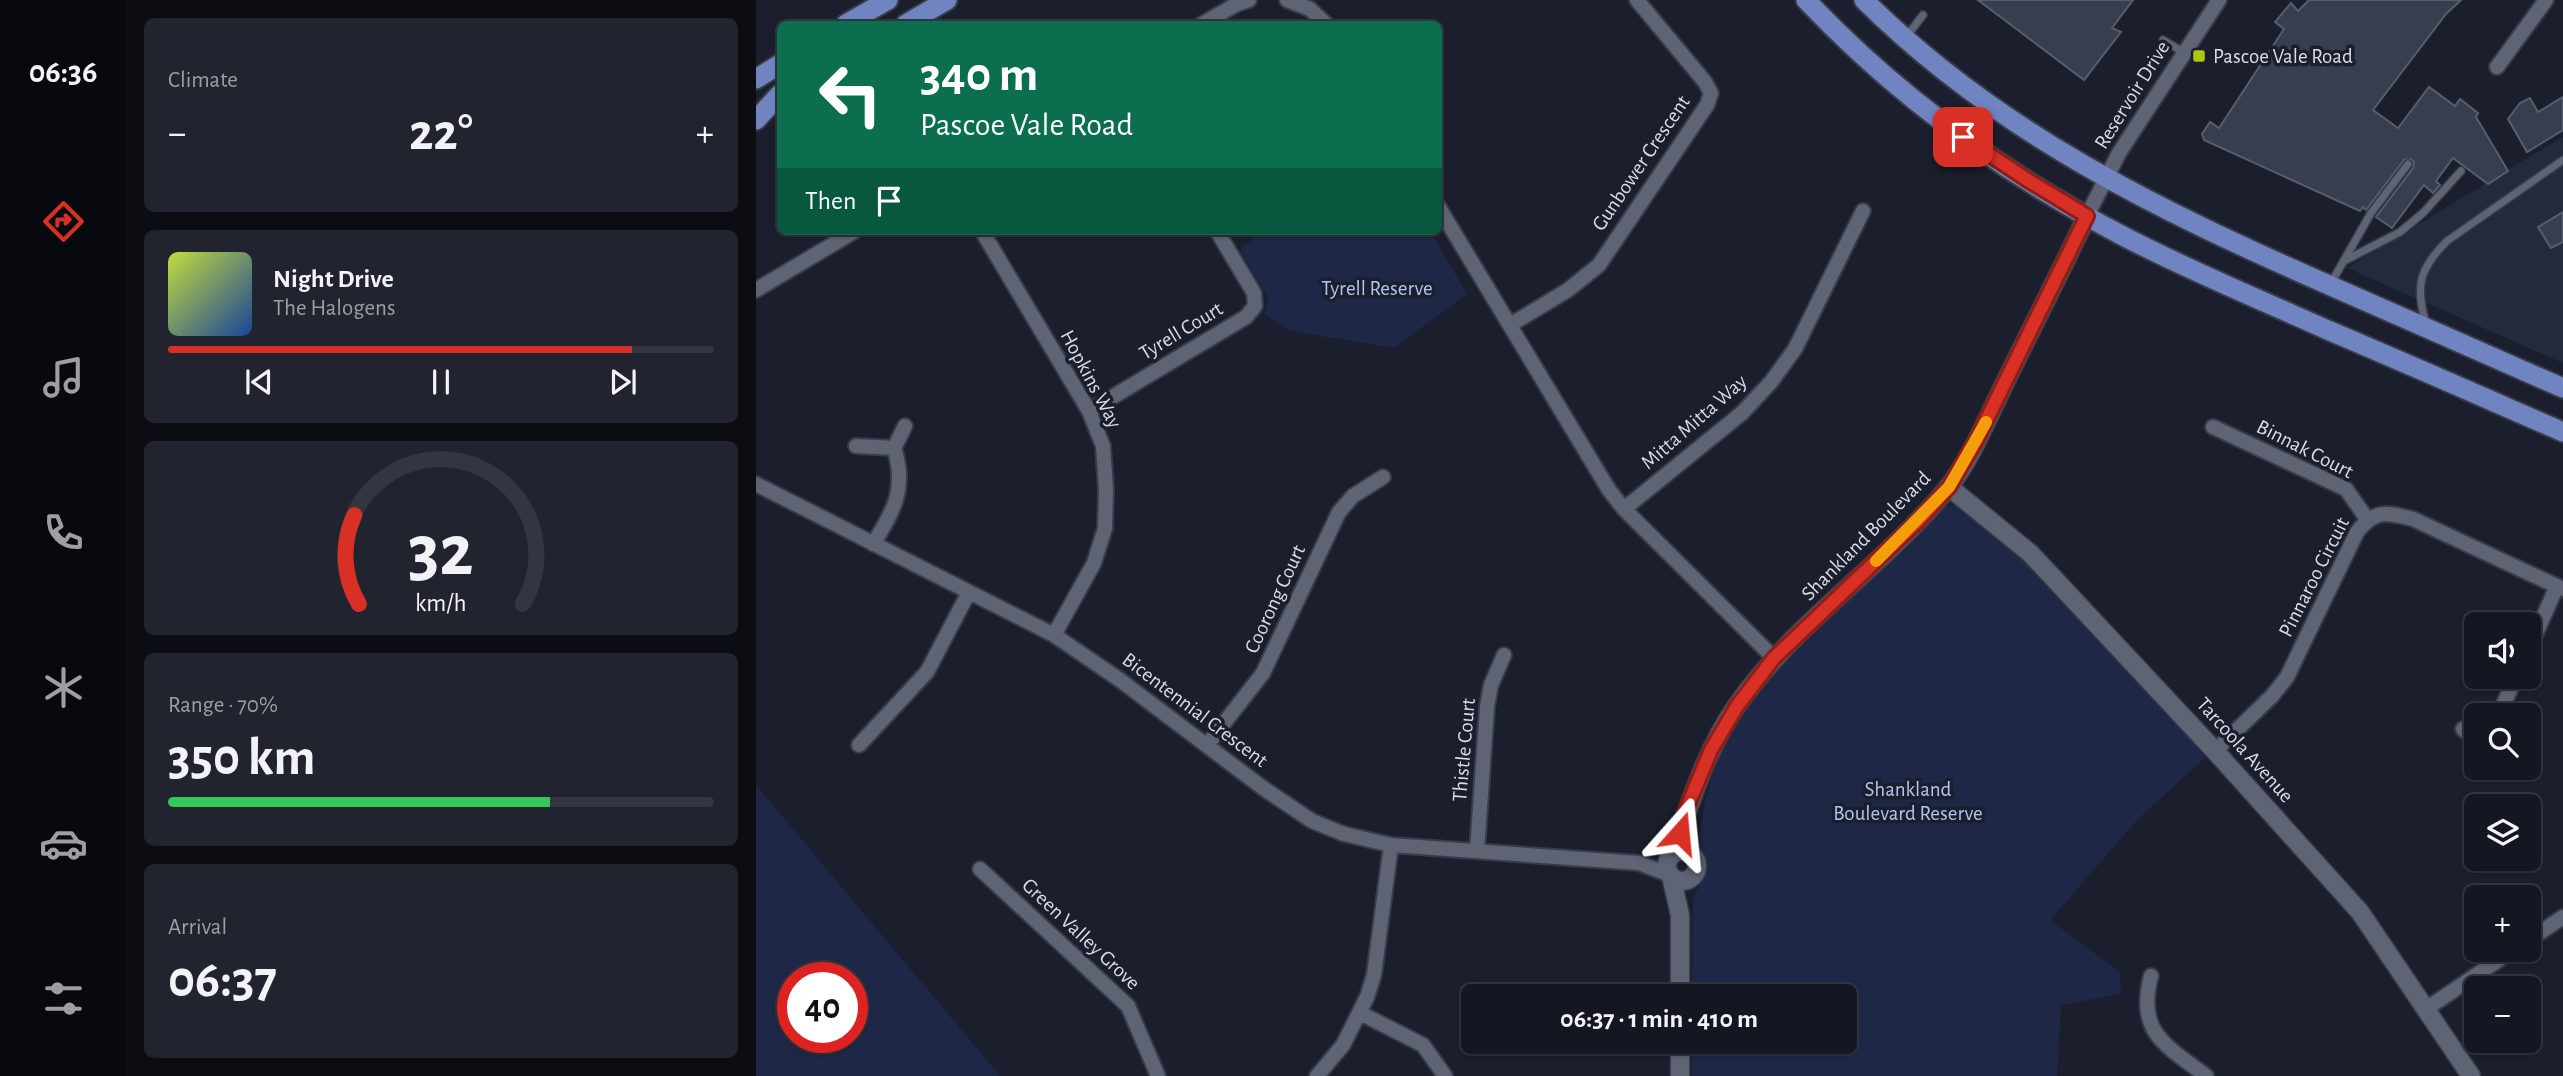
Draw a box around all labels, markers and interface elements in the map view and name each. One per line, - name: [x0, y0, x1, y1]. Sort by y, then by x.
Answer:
- street label: Reservoir Drive: [2091, 37, 2173, 153]
- place label: Pascoe Vale Road: [2213, 46, 2353, 67]
- marker: Pascoe Vale Road: [2191, 48, 2207, 64]
- icon: left: [805, 49, 896, 140]
- text: 340 m: [920, 51, 1038, 100]
- text: 06:36: [29, 56, 97, 88]
- text: Climate: [168, 69, 238, 92]
- street label: Gunbower Crescent: [1588, 91, 1694, 234]
- text: 22°: [409, 107, 473, 159]
- pin: [1933, 107, 1993, 167]
- text: Pascoe Vale Road: [920, 109, 1133, 141]
- text: −: [168, 115, 186, 153]
- text: +: [696, 115, 714, 153]
- icon: arrive: [1944, 118, 1982, 156]
- icon: arrive: [870, 182, 908, 220]
- text: Then: [805, 188, 856, 214]
- icon: directions: [39, 197, 88, 246]
- text: Night Drive: [273, 266, 394, 292]
- park label: Tyrell Reserve: [1321, 278, 1433, 299]
- text: The Halogens: [273, 297, 395, 320]
- street label: Tyrell Court: [1136, 298, 1226, 364]
- street label: Hopkins Way: [1056, 327, 1126, 431]
- icon: music: [39, 353, 88, 402]
- icon: previous: [240, 363, 278, 401]
- icon: pause: [422, 363, 460, 401]
- icon: next: [604, 363, 642, 401]
- street label: Mitta Mitta Way: [1637, 371, 1751, 473]
- street label: Binnak Court: [2253, 416, 2357, 482]
- street label: Shankland Boulevard: [1797, 467, 1935, 605]
- icon: phone: [39, 508, 88, 557]
- street label: Pinnaroo Circuit: [2275, 514, 2353, 640]
- text: 32: [408, 516, 474, 589]
- street label: Coorong Court: [1241, 541, 1309, 657]
- text: km/h: [415, 591, 467, 616]
- map controls: [2464, 612, 2541, 1053]
- button: sound: [2464, 612, 2541, 689]
- street label: Bicentennial Crescent: [1118, 649, 1272, 772]
- icon: climate: [39, 663, 88, 712]
- street label: Tarcoola Avenue: [2193, 693, 2297, 807]
- text: Range · 70%: [168, 694, 278, 717]
- street label: Thistle Court: [1449, 697, 1479, 803]
- button: search: [2464, 703, 2541, 780]
- text: 350 km: [168, 732, 316, 784]
- park label: Shankland Boulevard Reserve: [1833, 779, 1983, 824]
- button: layers: [2464, 794, 2541, 871]
- position arrow: [1643, 796, 1717, 870]
- icon: car: [39, 819, 88, 868]
- street label: Green Valley Grove: [1018, 874, 1144, 994]
- button: +: [2464, 885, 2541, 962]
- text: Arrival: [168, 916, 227, 939]
- text: 06:37: [168, 954, 277, 1006]
- speed limit sign: 40: [777, 962, 868, 1053]
- icon: filters: [39, 974, 88, 1023]
- button: −: [2464, 976, 2541, 1053]
- text: 06:37 · 1 min · 410 m: [1560, 1006, 1758, 1032]

